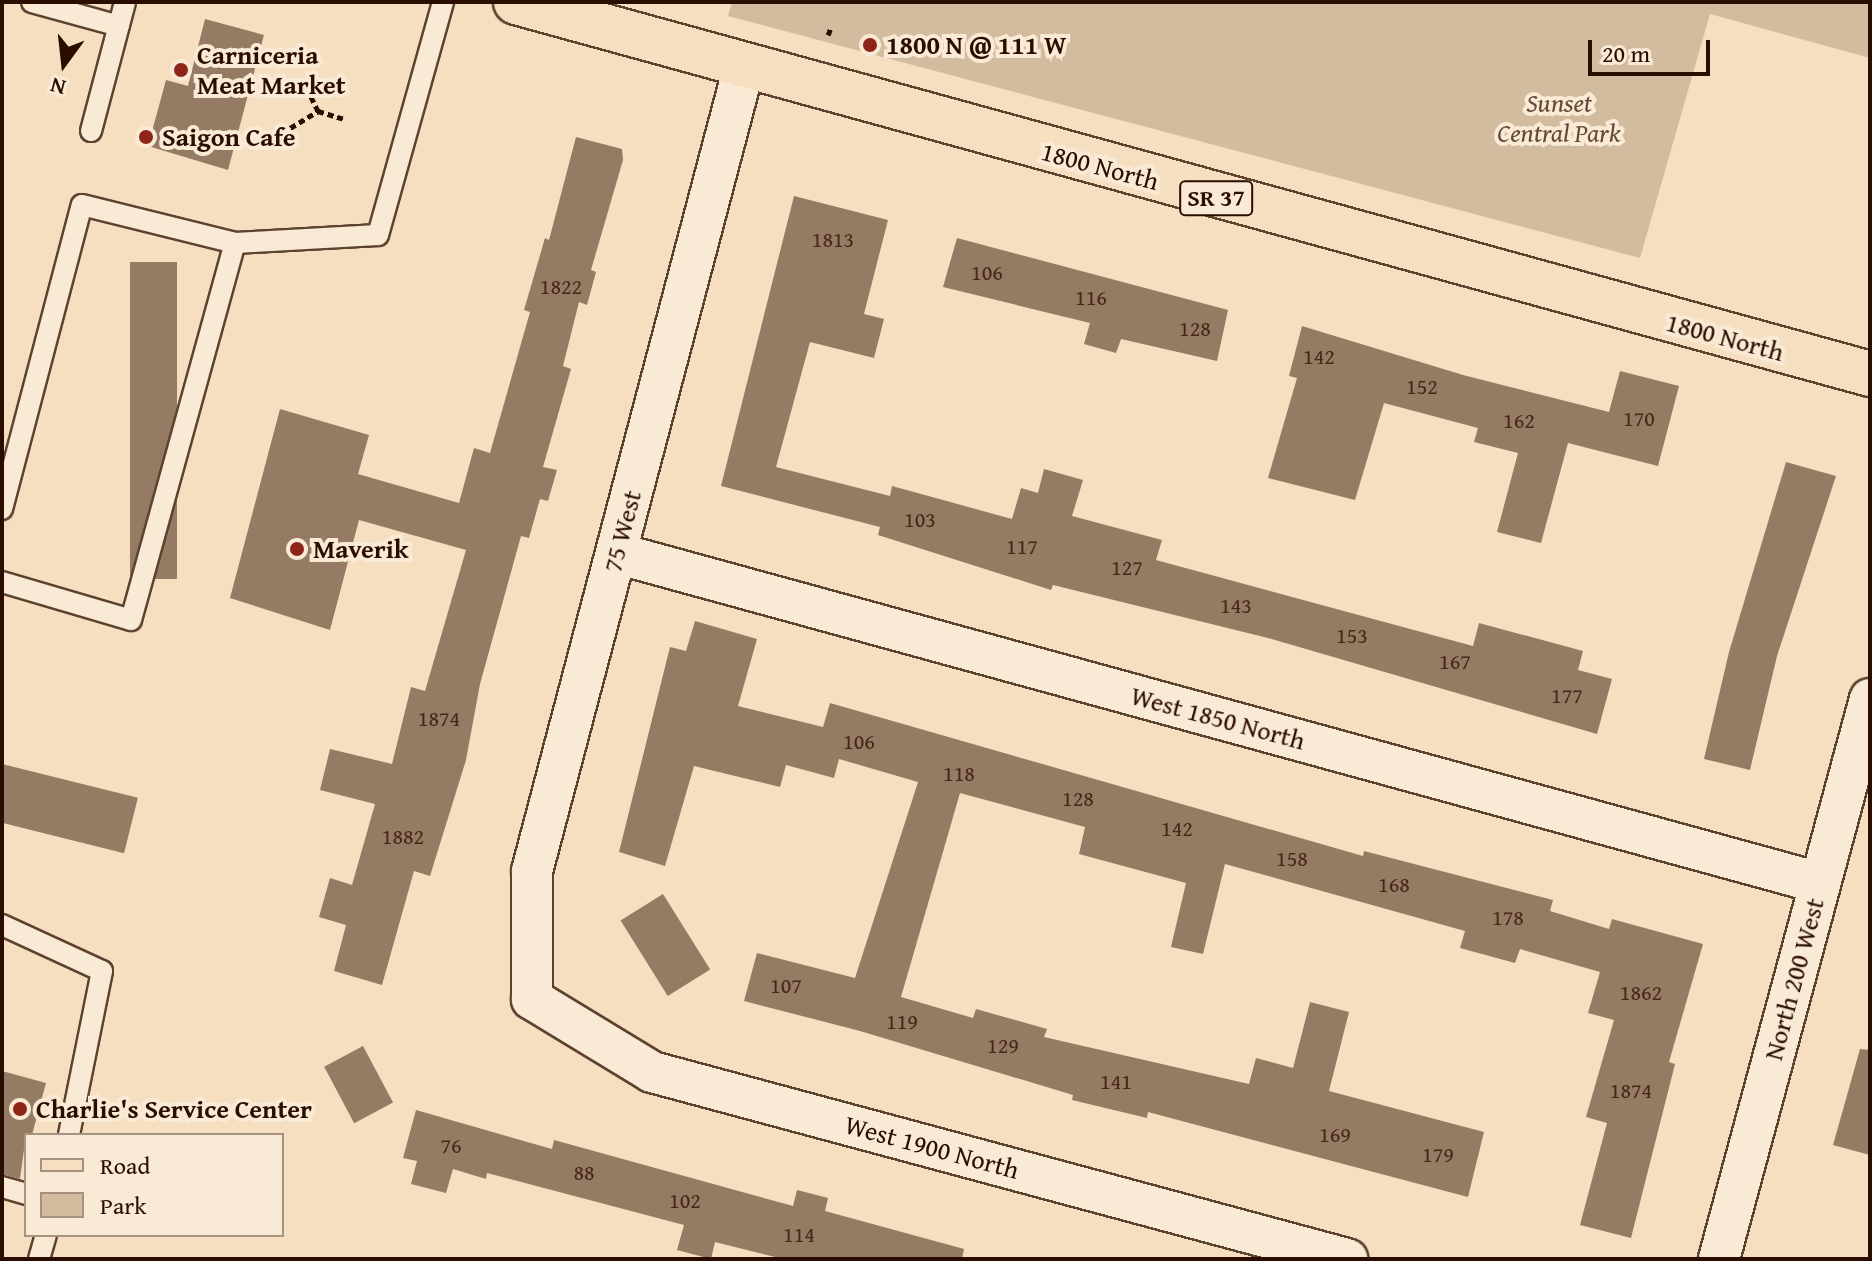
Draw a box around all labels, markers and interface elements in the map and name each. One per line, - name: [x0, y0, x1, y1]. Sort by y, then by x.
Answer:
- north arrow: [24, 24, 104, 104]
- scale bar: [1592, 24, 1714, 74]
- place label: 1800 N @ 111 W: [886, 29, 1066, 61]
- marker: 1800 N @ 111 W: [861, 36, 879, 54]
- text: 20 m: [1602, 36, 1650, 71]
- place label: Carniceria Meat Market: [197, 39, 346, 100]
- marker: Carniceria Meat Market: [172, 61, 190, 79]
- text: N: [47, 70, 69, 105]
- park label: Sunset Central Park: [1497, 87, 1621, 148]
- place label: Saigon Cafe: [162, 121, 296, 153]
- marker: Saigon Cafe: [137, 128, 155, 146]
- street label: 1800 North: [1038, 135, 1162, 197]
- road number: SR 37: [1178, 178, 1254, 218]
- house number: 1813: [812, 227, 854, 253]
- house number: 106: [971, 260, 1003, 286]
- house number: 1822: [540, 274, 582, 300]
- house number: 116: [1075, 285, 1107, 311]
- street label: 1800 North: [1663, 306, 1787, 368]
- house number: 128: [1179, 316, 1211, 342]
- house number: 142: [1303, 344, 1335, 370]
- house number: 152: [1406, 374, 1438, 400]
- house number: 170: [1623, 406, 1655, 432]
- house number: 162: [1503, 408, 1535, 434]
- street label: 75 West: [596, 487, 648, 575]
- house number: 103: [904, 507, 936, 533]
- place label: Maverik: [313, 533, 409, 565]
- house number: 117: [1006, 534, 1038, 560]
- marker: Maverik: [288, 540, 306, 558]
- house number: 127: [1111, 555, 1143, 581]
- house number: 143: [1220, 593, 1252, 619]
- house number: 153: [1336, 623, 1368, 649]
- house number: 167: [1439, 649, 1471, 675]
- street label: West 1850 North: [1127, 680, 1309, 756]
- house number: 177: [1551, 683, 1583, 709]
- house number: 1874: [418, 706, 460, 732]
- house number: 106: [843, 729, 875, 755]
- house number: 118: [943, 761, 975, 787]
- house number: 128: [1062, 786, 1094, 812]
- house number: 142: [1161, 816, 1193, 842]
- house number: 1882: [382, 824, 424, 850]
- house number: 158: [1276, 846, 1308, 872]
- house number: 168: [1378, 872, 1410, 898]
- street label: North 200 West: [1757, 895, 1831, 1063]
- house number: 178: [1492, 905, 1524, 931]
- house number: 107: [770, 973, 802, 999]
- house number: 1862: [1620, 980, 1662, 1006]
- house number: 119: [886, 1009, 918, 1035]
- house number: 129: [987, 1033, 1019, 1059]
- house number: 141: [1100, 1069, 1132, 1095]
- house number: 1874: [1610, 1078, 1652, 1104]
- place label: Charlie's Service Center: [36, 1093, 312, 1125]
- marker: Charlie's Service Center: [11, 1100, 29, 1118]
- street label: West 1900 North: [841, 1109, 1023, 1185]
- house number: 169: [1319, 1122, 1351, 1148]
- legend: [24, 1133, 284, 1237]
- house number: 76: [440, 1133, 462, 1159]
- house number: 179: [1422, 1142, 1454, 1168]
- text: Road: [100, 1148, 150, 1183]
- house number: 88: [573, 1160, 595, 1186]
- text: Park: [100, 1188, 146, 1223]
- house number: 102: [669, 1188, 701, 1214]
- house number: 114: [783, 1222, 815, 1248]

